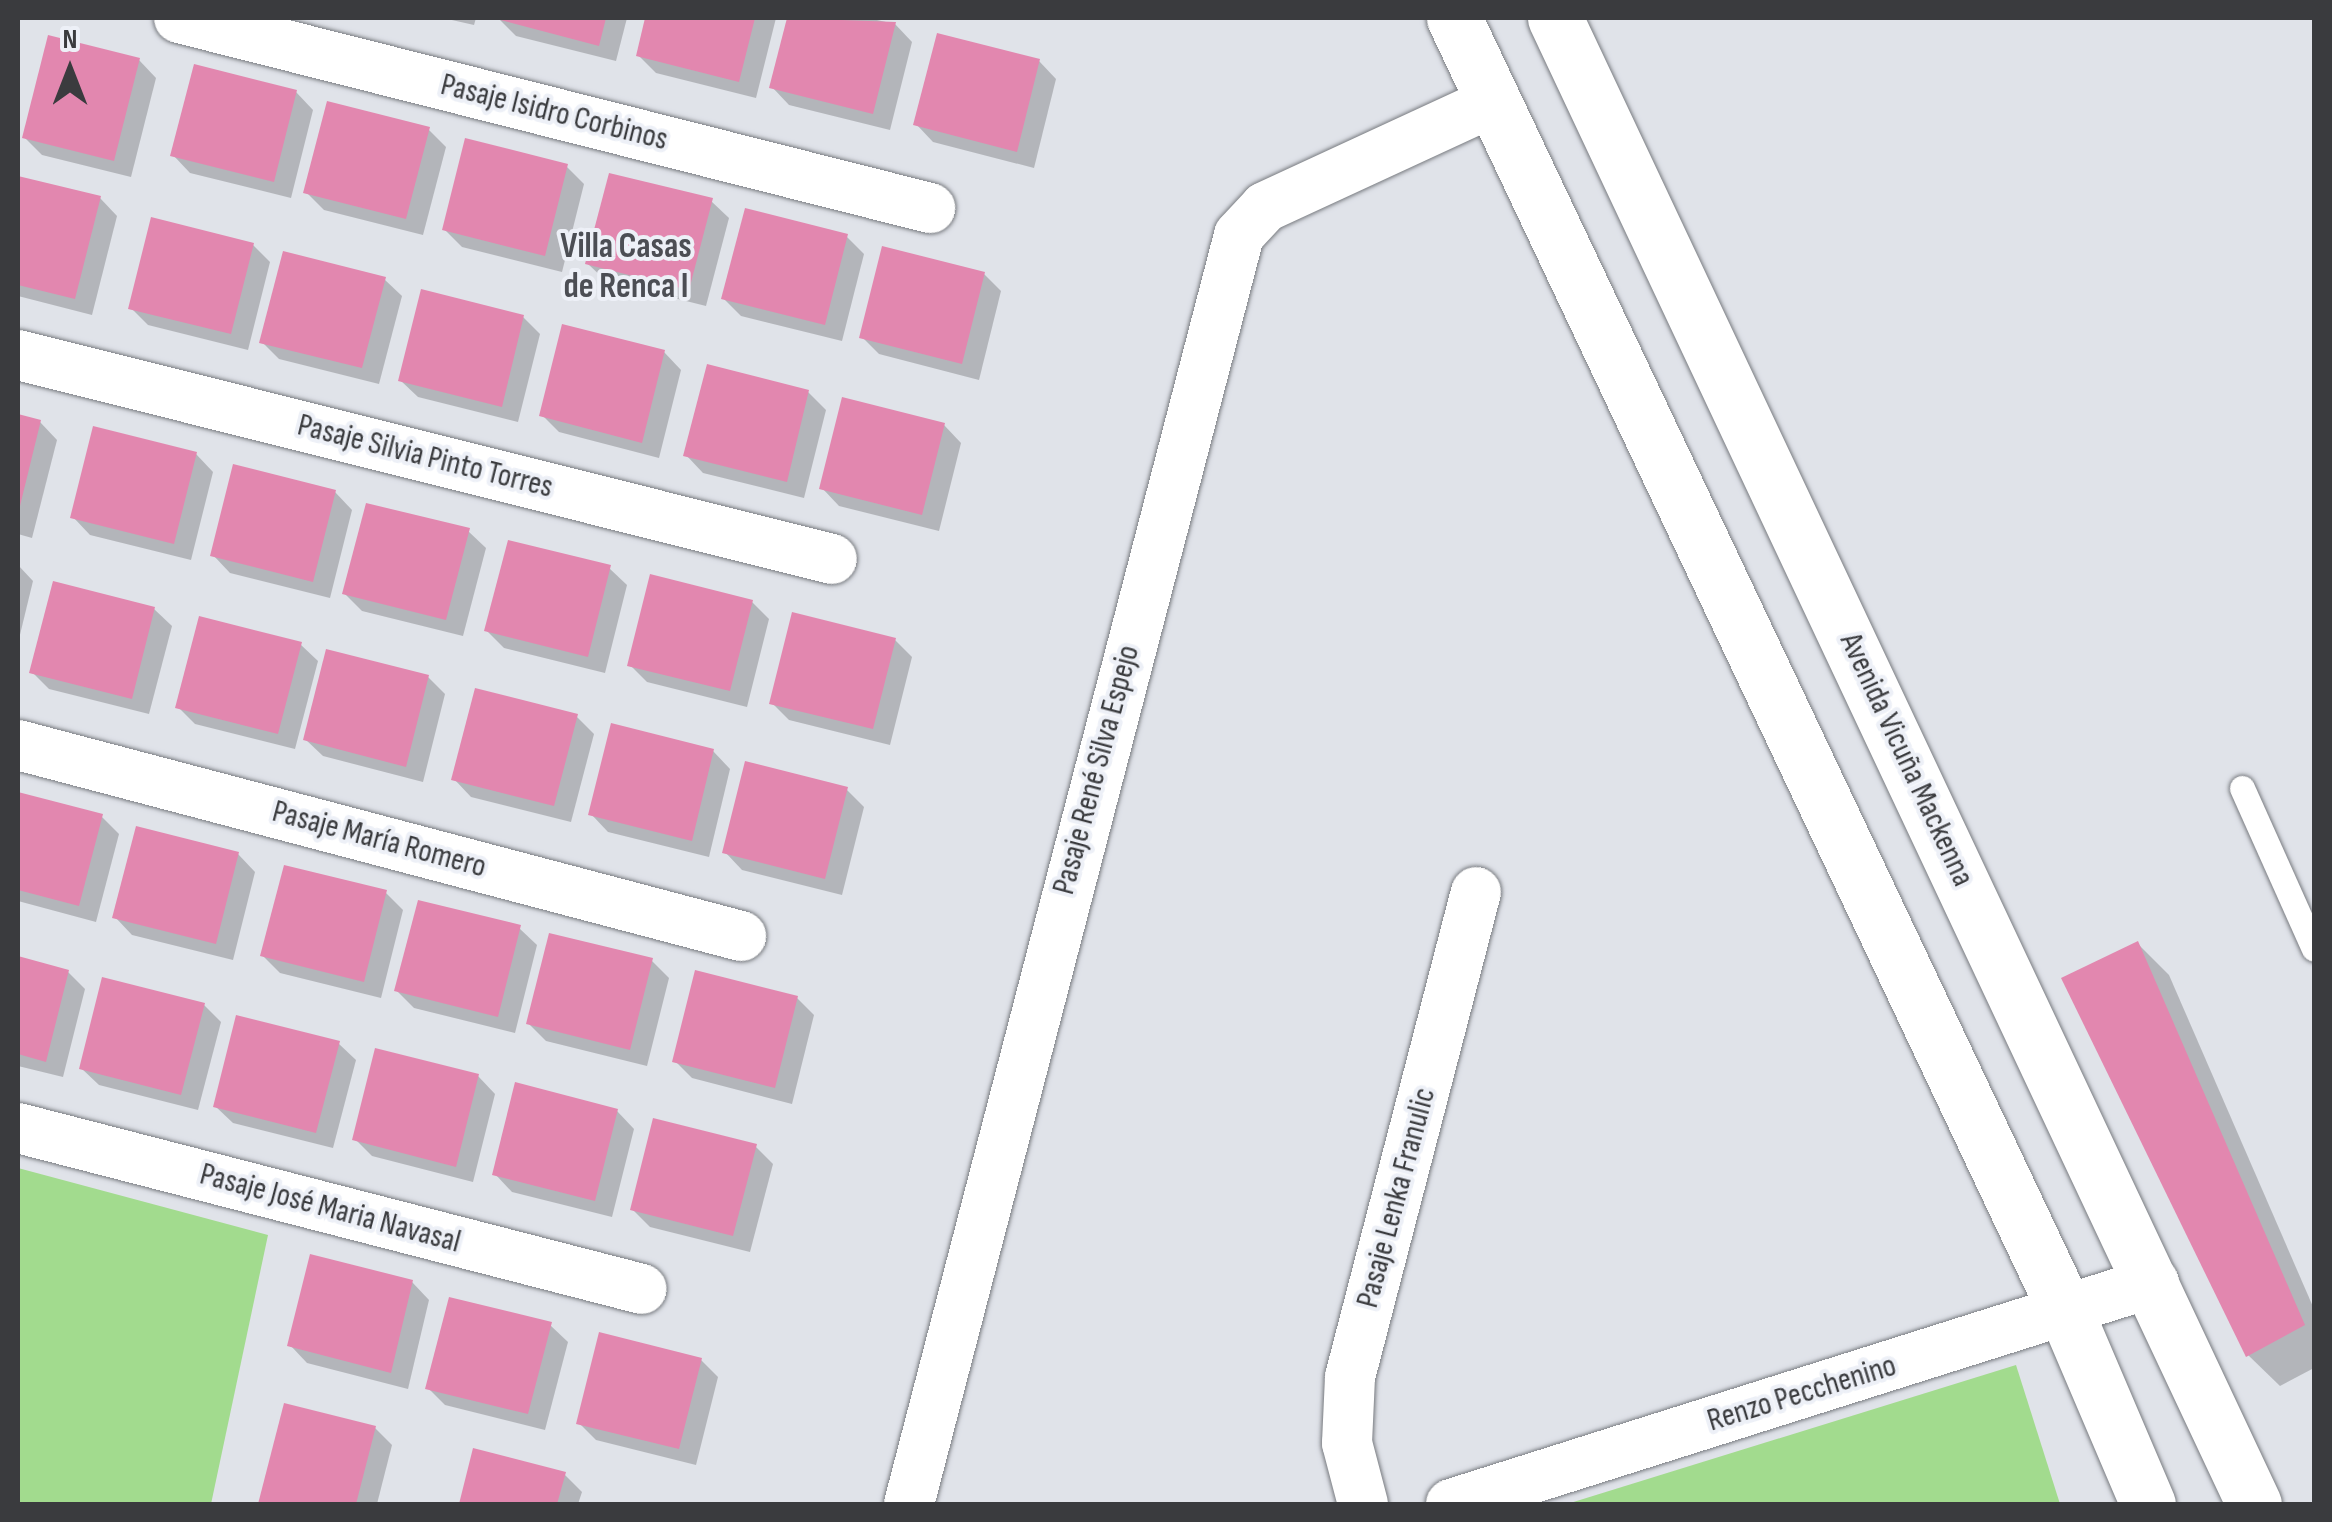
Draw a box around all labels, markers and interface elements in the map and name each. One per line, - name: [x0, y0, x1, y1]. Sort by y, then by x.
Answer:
- north arrow: [20, 20, 120, 120]
- text: N: [63, 23, 77, 56]
- street label: Pasaje Isidro Corbinos: [437, 66, 671, 160]
- district label: Villa Casas de Renca I: [560, 226, 692, 308]
- street label: Pasaje Silvia Pinto Torres: [293, 407, 557, 507]
- street label: Avenida Vicuña Mackenna: [1831, 627, 1981, 893]
- street label: Pasaje René Silva Espejo: [1045, 641, 1149, 899]
- street label: Pasaje María Romero: [268, 793, 490, 887]
- street label: Pasaje Lenka Franulic: [1349, 1084, 1445, 1312]
- street label: Pasaje José Maria Navasal: [196, 1156, 464, 1262]
- street label: Renzo Pecchenino: [1703, 1347, 1901, 1441]

